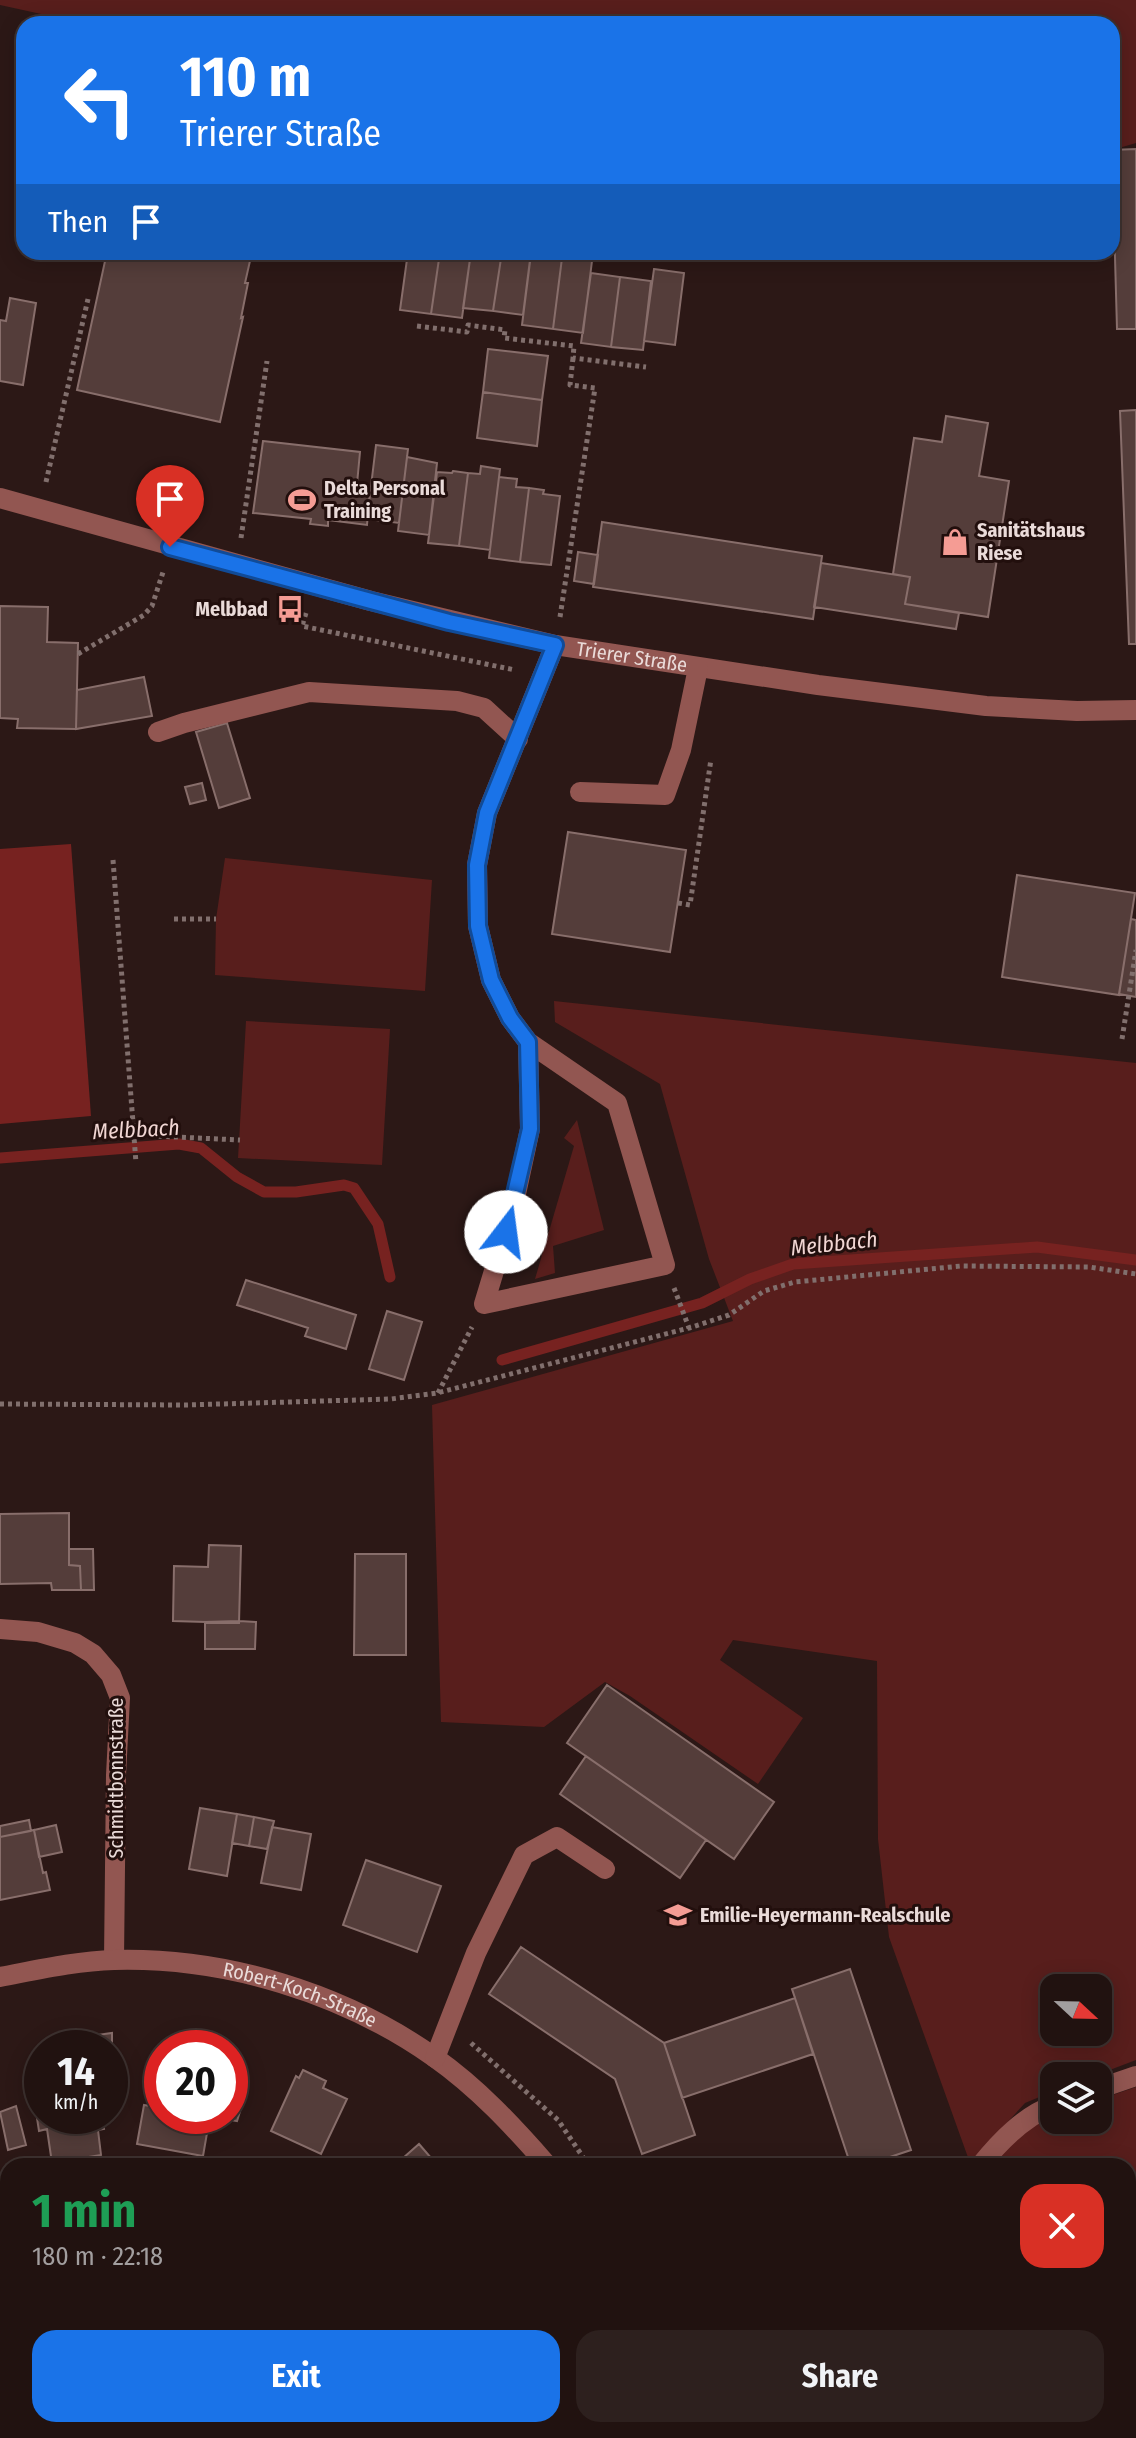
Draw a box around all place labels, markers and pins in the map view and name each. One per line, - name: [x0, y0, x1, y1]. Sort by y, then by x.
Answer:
- pin: [136, 465, 204, 547]
- place label: Delta Personal Training: [324, 476, 446, 523]
- sports icon: Delta Personal Training: [287, 485, 317, 515]
- place label: Sanitätshaus Riese: [977, 518, 1085, 565]
- shop icon: Sanitätshaus Riese: [940, 527, 970, 557]
- bus stop icon: Melbbad: [275, 594, 305, 624]
- place label: Melbbad: [196, 597, 268, 621]
- school or university icon: Emilie-Heyermann-Realschule: [663, 1900, 693, 1930]
- place label: Emilie-Heyermann-Realschule: [700, 1903, 950, 1927]

